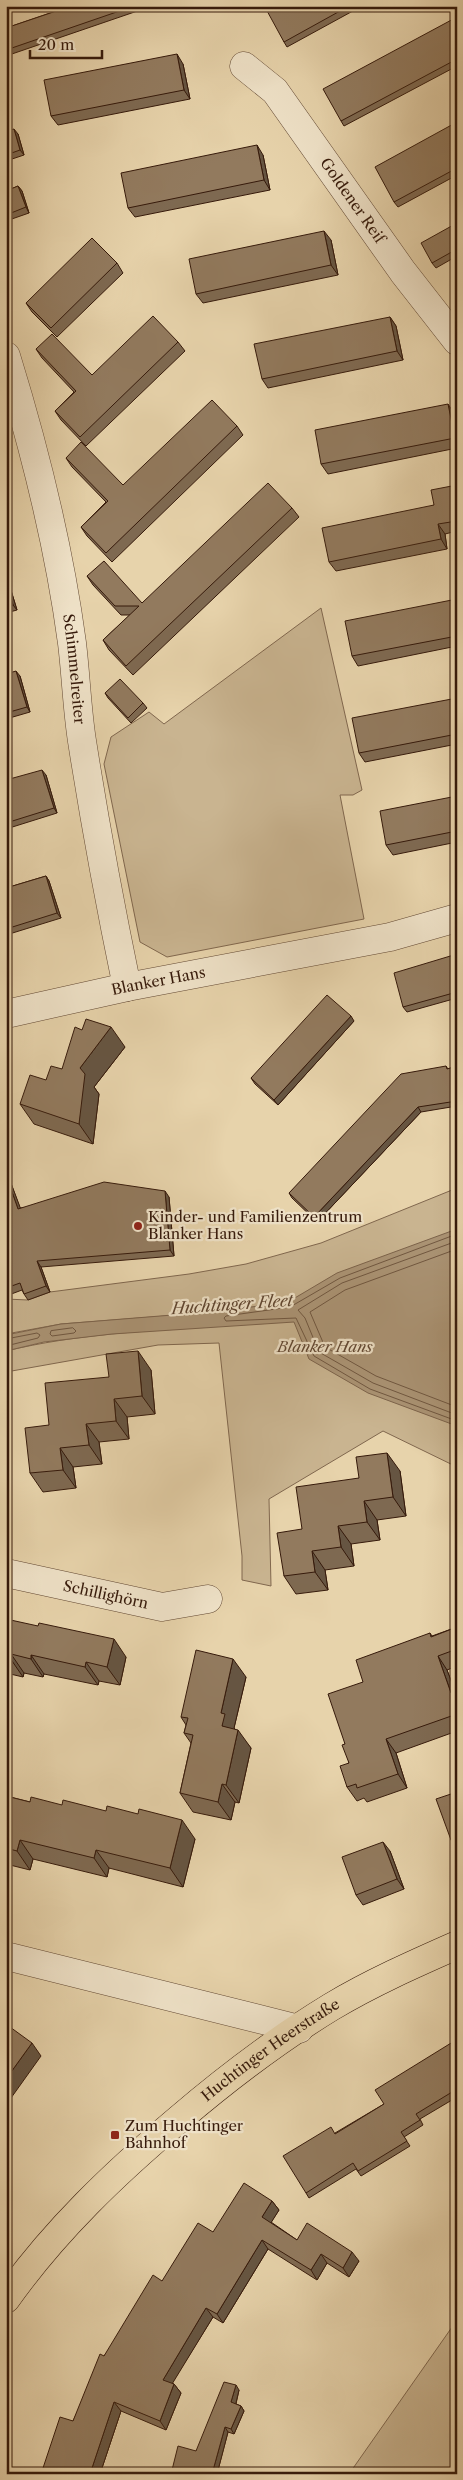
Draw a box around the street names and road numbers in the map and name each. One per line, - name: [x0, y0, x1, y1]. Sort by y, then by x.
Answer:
- street label: Goldener Reif: [316, 154, 391, 248]
- street label: Schimmelreiter: [59, 613, 90, 726]
- street label: Blanker Hans: [110, 962, 207, 999]
- street label: Schillighörn: [61, 1576, 151, 1613]
- street label: Huchtinger Heerstraße: [197, 1994, 343, 2105]

